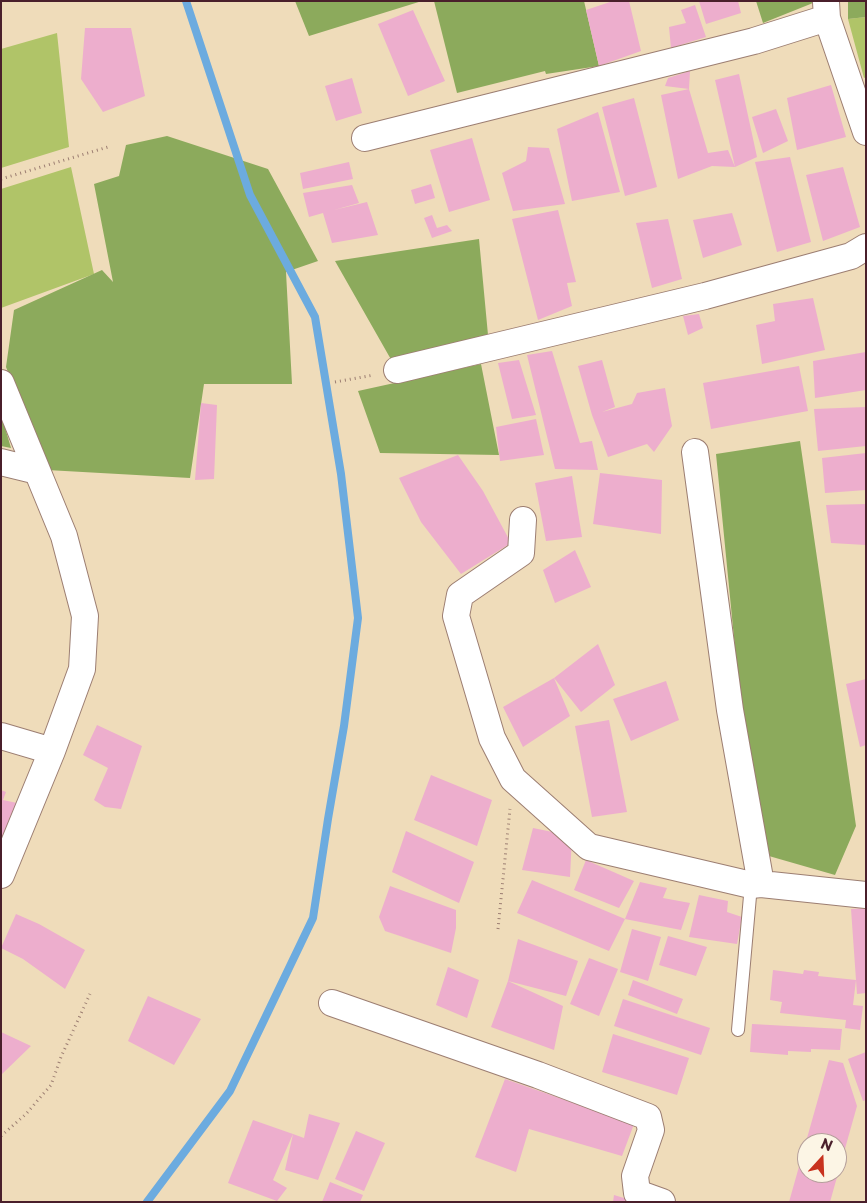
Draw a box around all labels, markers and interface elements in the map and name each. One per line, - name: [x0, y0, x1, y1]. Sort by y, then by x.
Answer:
- north arrow: [797, 1133, 847, 1183]
- text: N: [818, 1133, 836, 1156]

